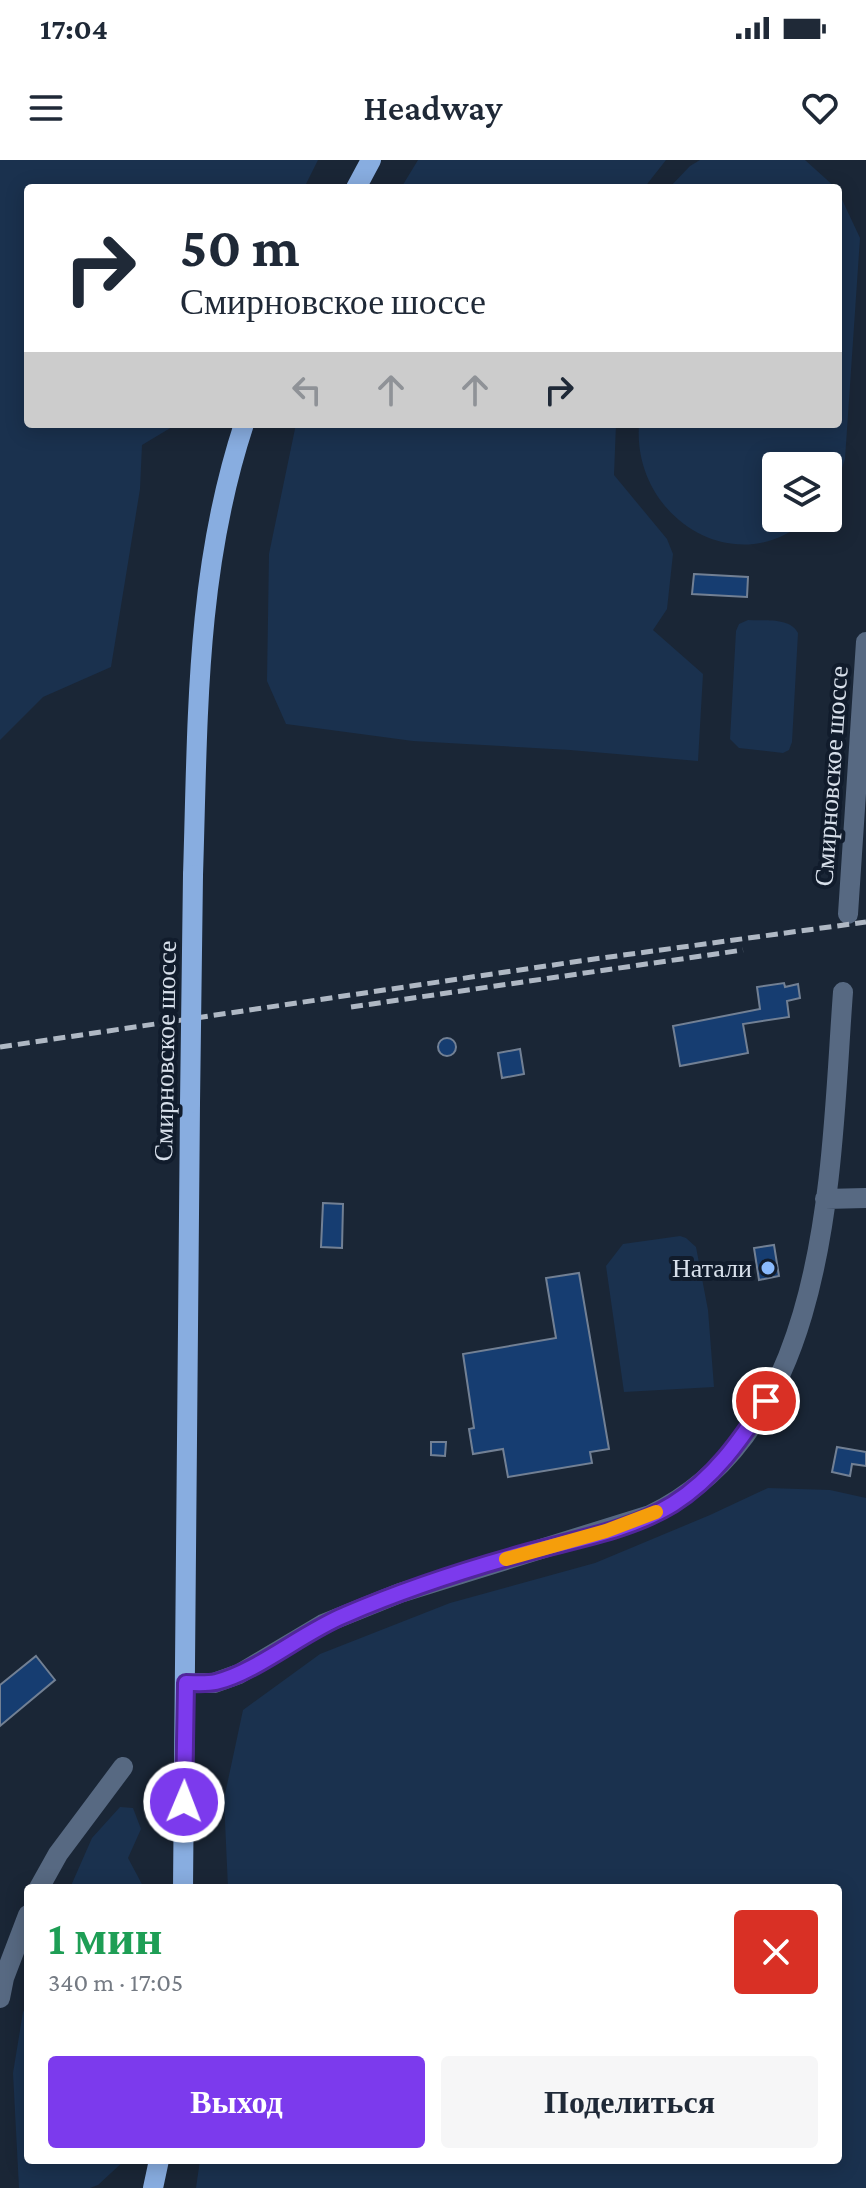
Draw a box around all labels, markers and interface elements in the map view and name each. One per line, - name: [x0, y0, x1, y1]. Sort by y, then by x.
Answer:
- text: 17:04: [40, 12, 108, 45]
- icon: menu: [24, 86, 68, 130]
- icon: heart: [798, 86, 842, 130]
- text: Headway: [364, 88, 502, 128]
- icon: right: [48, 216, 152, 320]
- text: 50 m: [180, 216, 300, 278]
- text: Смирновское шоссе: [180, 282, 486, 322]
- icon: left: [285, 368, 329, 412]
- icon: ahead: [369, 368, 413, 412]
- icon: ahead: [453, 368, 497, 412]
- icon: right: [537, 368, 581, 412]
- map controls: [762, 452, 842, 532]
- button: layers: [762, 452, 842, 532]
- street label: Смирновское шоссе: [809, 665, 854, 887]
- street label: Смирновское шоссе: [149, 940, 182, 1162]
- place label: Натали: [672, 1254, 752, 1283]
- marker: Натали: [759, 1259, 777, 1277]
- pin: [732, 1367, 800, 1435]
- icon: arrive: [744, 1379, 788, 1423]
- position arrow: [142, 1760, 226, 1844]
- button: close: [734, 1910, 818, 1994]
- text: 1 мин: [48, 1911, 162, 1964]
- text: 340 m · 17:05: [48, 1968, 183, 1997]
- button: Выход: [48, 2056, 425, 2148]
- button: Поделиться: [441, 2056, 818, 2148]

